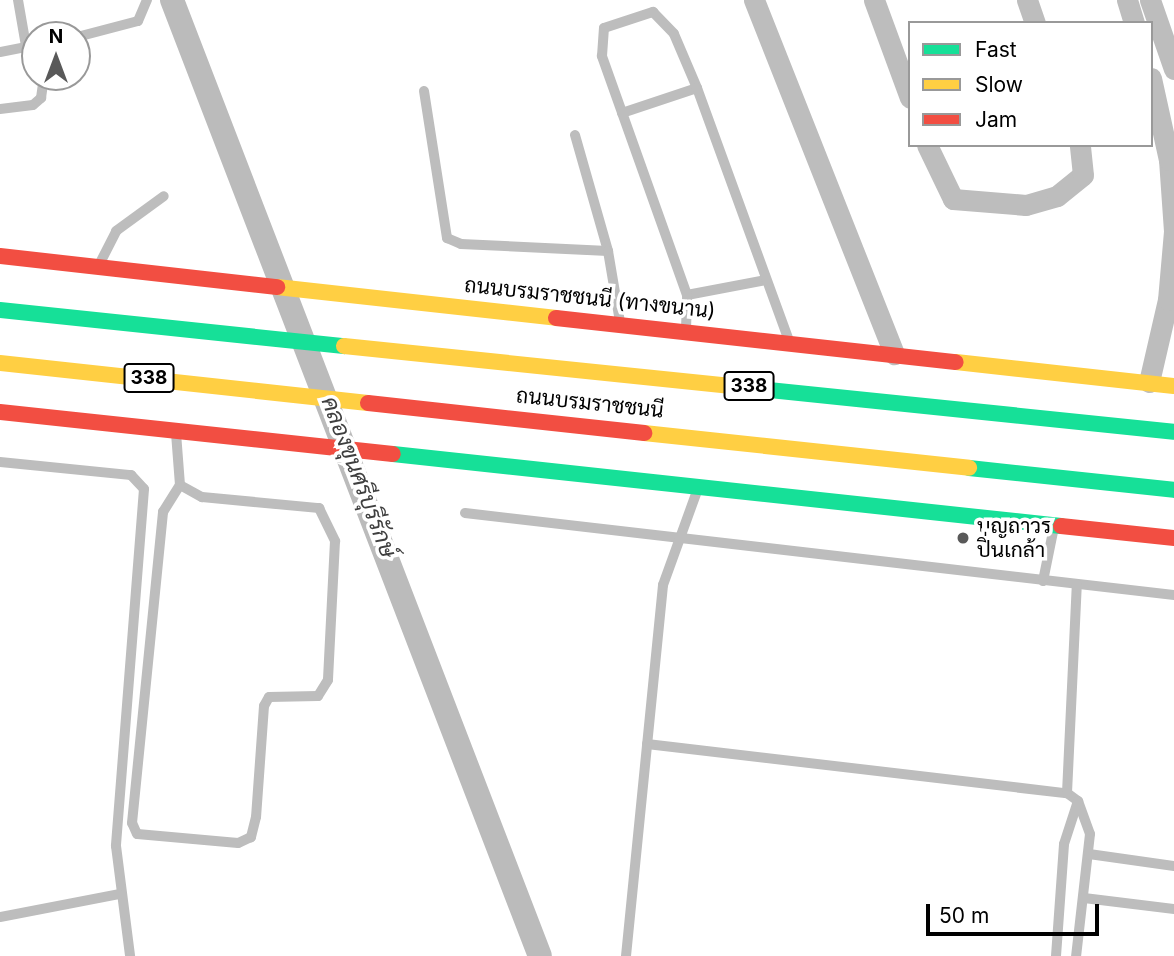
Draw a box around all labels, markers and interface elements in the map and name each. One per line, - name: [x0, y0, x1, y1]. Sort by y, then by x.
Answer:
- north arrow: [21, 21, 91, 91]
- legend: [908, 21, 1153, 147]
- text: N: [49, 25, 63, 48]
- text: Fast: [975, 37, 1017, 62]
- text: Slow: [975, 72, 1023, 97]
- text: Jam: [975, 107, 1017, 132]
- street label: ถนนบรมราชชนนี (ทางขนาน): [463, 272, 717, 324]
- road number: 338: [123, 362, 175, 394]
- road number: 338: [723, 370, 775, 402]
- street label: ถนนบรมราชชนนี: [515, 383, 665, 423]
- water label: คลองขุนศรีบุรีรักษ์: [316, 393, 402, 561]
- place label: บุญถาวร ปิ่นเกล้า: [977, 513, 1051, 563]
- marker: บุญถาวร ปิ่นเกล้า: [955, 530, 971, 546]
- scale bar: [929, 890, 1102, 934]
- text: 50 m: [939, 903, 989, 928]

